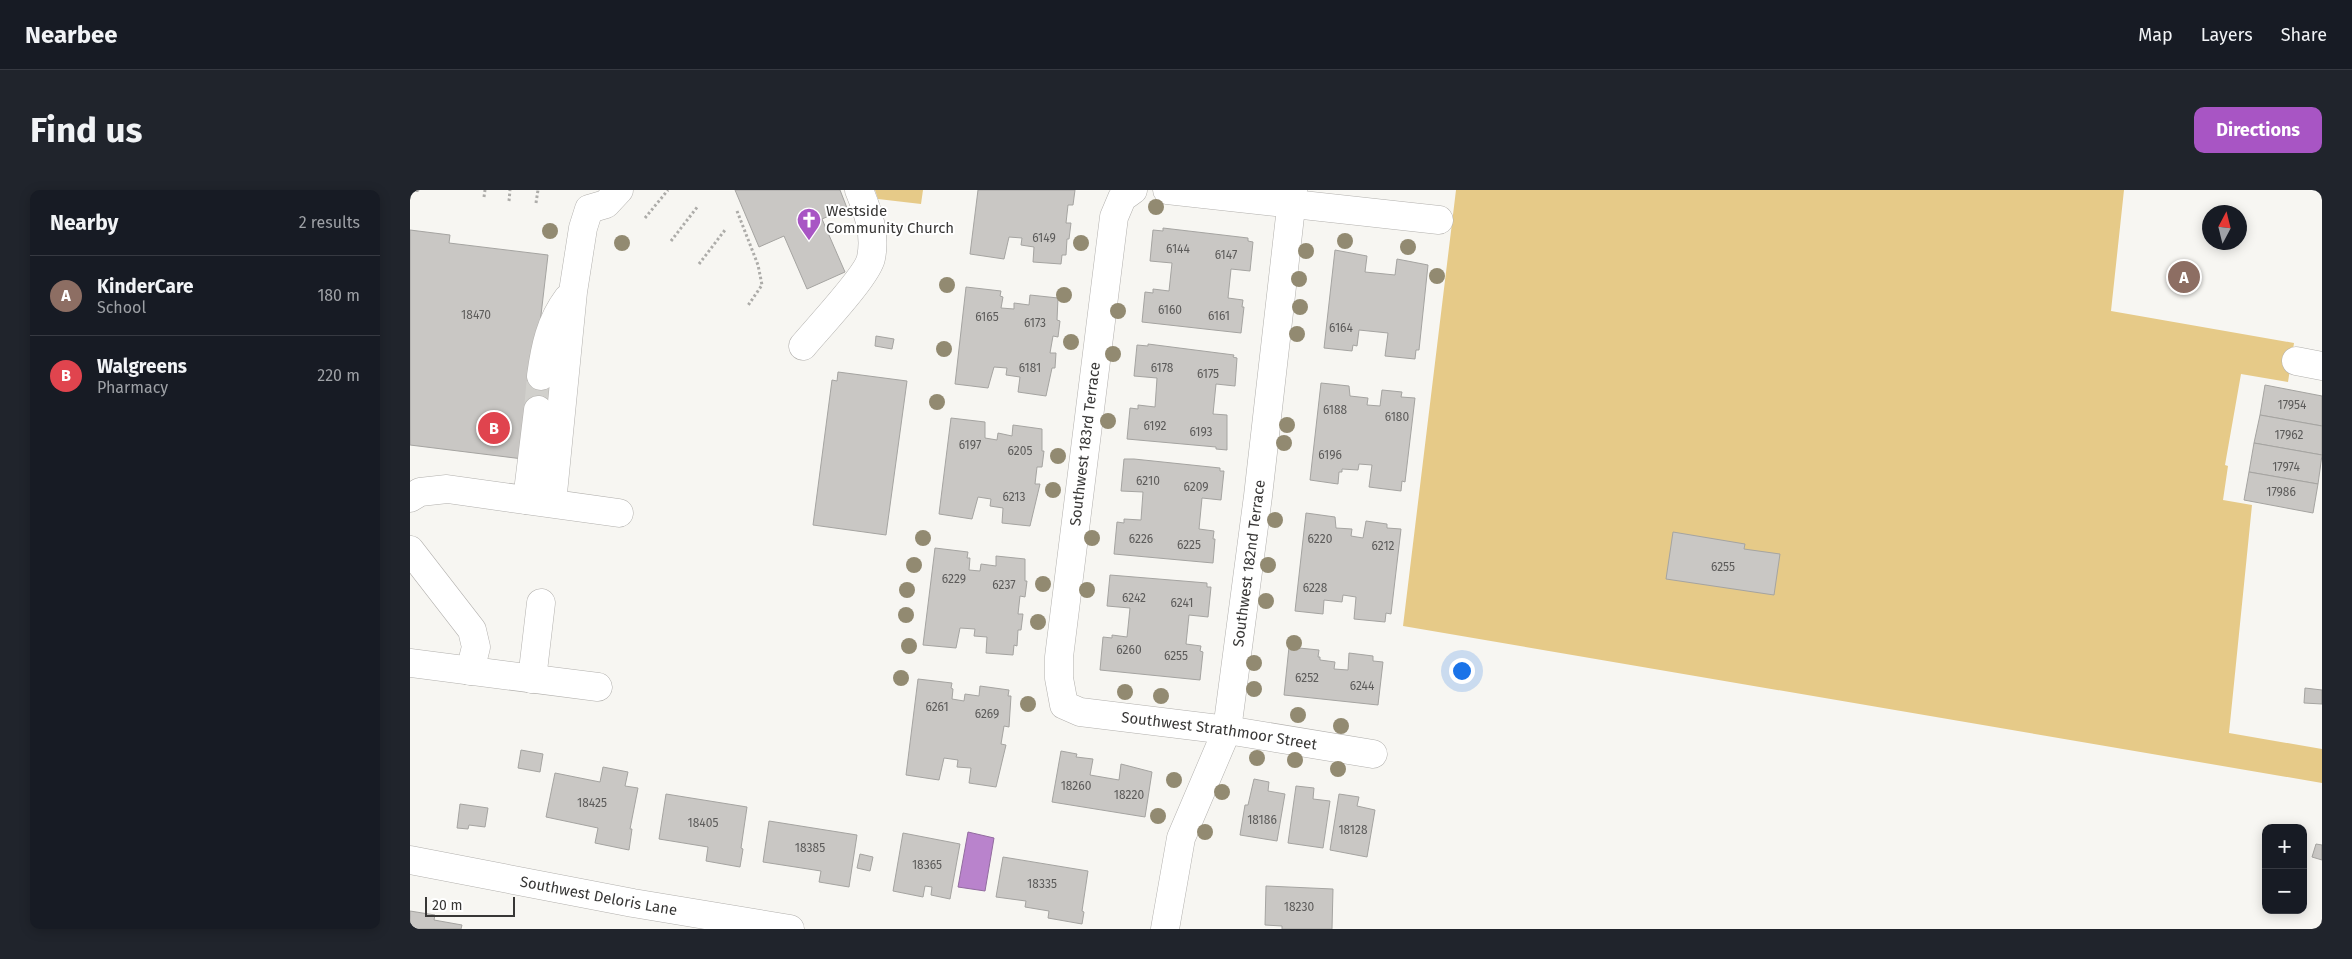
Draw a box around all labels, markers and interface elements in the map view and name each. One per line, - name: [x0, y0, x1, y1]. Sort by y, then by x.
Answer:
- text: Nearbee: [25, 21, 118, 49]
- text: Map: [2138, 24, 2173, 46]
- text: Layers: [2201, 24, 2253, 46]
- text: Share: [2281, 24, 2327, 46]
- button: Directions: [2194, 107, 2322, 153]
- text: Find us: [30, 109, 142, 151]
- place label: Westside Community Church: [826, 202, 954, 237]
- north arrow: [2202, 205, 2247, 250]
- church icon: Westside Community Church: [796, 207, 822, 241]
- text: Nearby: [50, 210, 118, 236]
- text: 2 results: [299, 213, 360, 232]
- house number: 6149: [1032, 231, 1056, 245]
- house number: 6144: [1166, 242, 1190, 256]
- house number: 6147: [1215, 248, 1237, 262]
- pin: A: [2168, 258, 2200, 296]
- text: KinderCare: [97, 275, 194, 298]
- text: A: [61, 286, 71, 305]
- text: 180 m: [317, 286, 360, 305]
- text: School: [97, 298, 146, 317]
- house number: 6160: [1158, 303, 1182, 317]
- house number: 18470: [461, 308, 491, 322]
- house number: 6161: [1208, 309, 1230, 323]
- house number: 6165: [975, 310, 999, 324]
- house number: 6173: [1024, 316, 1046, 330]
- house number: 6164: [1329, 321, 1354, 335]
- text: Walgreens: [97, 355, 187, 378]
- house number: 6181: [1019, 361, 1041, 375]
- street label: Southwest 183rd Terrace: [1066, 361, 1104, 527]
- house number: 6178: [1151, 361, 1174, 375]
- text: B: [61, 366, 71, 385]
- text: 220 m: [317, 366, 360, 385]
- house number: 6175: [1197, 367, 1219, 381]
- text: Pharmacy: [97, 378, 168, 397]
- house number: 17954: [2277, 398, 2307, 412]
- house number: 6188: [1323, 403, 1347, 417]
- pin: B: [478, 409, 510, 447]
- house number: 6180: [1385, 410, 1409, 424]
- house number: 6192: [1144, 419, 1167, 433]
- house number: 6193: [1189, 425, 1213, 439]
- house number: 17962: [2275, 428, 2303, 442]
- house number: 6197: [959, 438, 981, 452]
- house number: 6205: [1008, 444, 1032, 458]
- house number: 6196: [1318, 448, 1342, 462]
- house number: 17974: [2272, 460, 2300, 474]
- house number: 6210: [1136, 474, 1160, 488]
- street label: Southwest 182nd Terrace: [1229, 479, 1269, 648]
- house number: 6209: [1183, 480, 1209, 494]
- house number: 17986: [2266, 485, 2296, 499]
- house number: 6213: [1002, 490, 1026, 504]
- house number: 6226: [1129, 532, 1153, 546]
- house number: 6220: [1308, 532, 1333, 546]
- house number: 6225: [1177, 538, 1201, 552]
- house number: 6212: [1371, 539, 1395, 553]
- house number: 6255: [1711, 560, 1735, 574]
- house number: 6229: [942, 572, 966, 586]
- house number: 6237: [992, 578, 1016, 592]
- house number: 6228: [1303, 581, 1328, 595]
- house number: 6242: [1122, 591, 1146, 605]
- house number: 6241: [1171, 596, 1193, 610]
- house number: 6260: [1116, 643, 1142, 657]
- house number: 6255: [1164, 649, 1188, 663]
- your location: [1449, 658, 1475, 684]
- house number: 6252: [1295, 671, 1319, 685]
- house number: 6244: [1350, 679, 1375, 693]
- house number: 6261: [925, 700, 949, 714]
- house number: 6269: [975, 707, 999, 721]
- street label: Southwest Strathmoor Street: [1120, 708, 1319, 754]
- house number: 18260: [1061, 779, 1092, 793]
- house number: 18220: [1114, 788, 1144, 802]
- house number: 18425: [577, 796, 607, 810]
- house number: 18186: [1247, 813, 1277, 827]
- house number: 18405: [688, 816, 718, 830]
- house number: 18128: [1338, 823, 1368, 837]
- map controls: [2262, 824, 2307, 914]
- button: +: [2262, 824, 2307, 869]
- house number: 18385: [795, 841, 825, 855]
- house number: 18365: [912, 858, 942, 872]
- button: −: [2262, 869, 2307, 914]
- street label: Southwest Deloris Lane: [518, 872, 679, 919]
- house number: 18335: [1027, 877, 1057, 891]
- scale bar: [425, 894, 515, 917]
- text: 20 m: [432, 897, 462, 914]
- house number: 18230: [1284, 900, 1314, 914]

